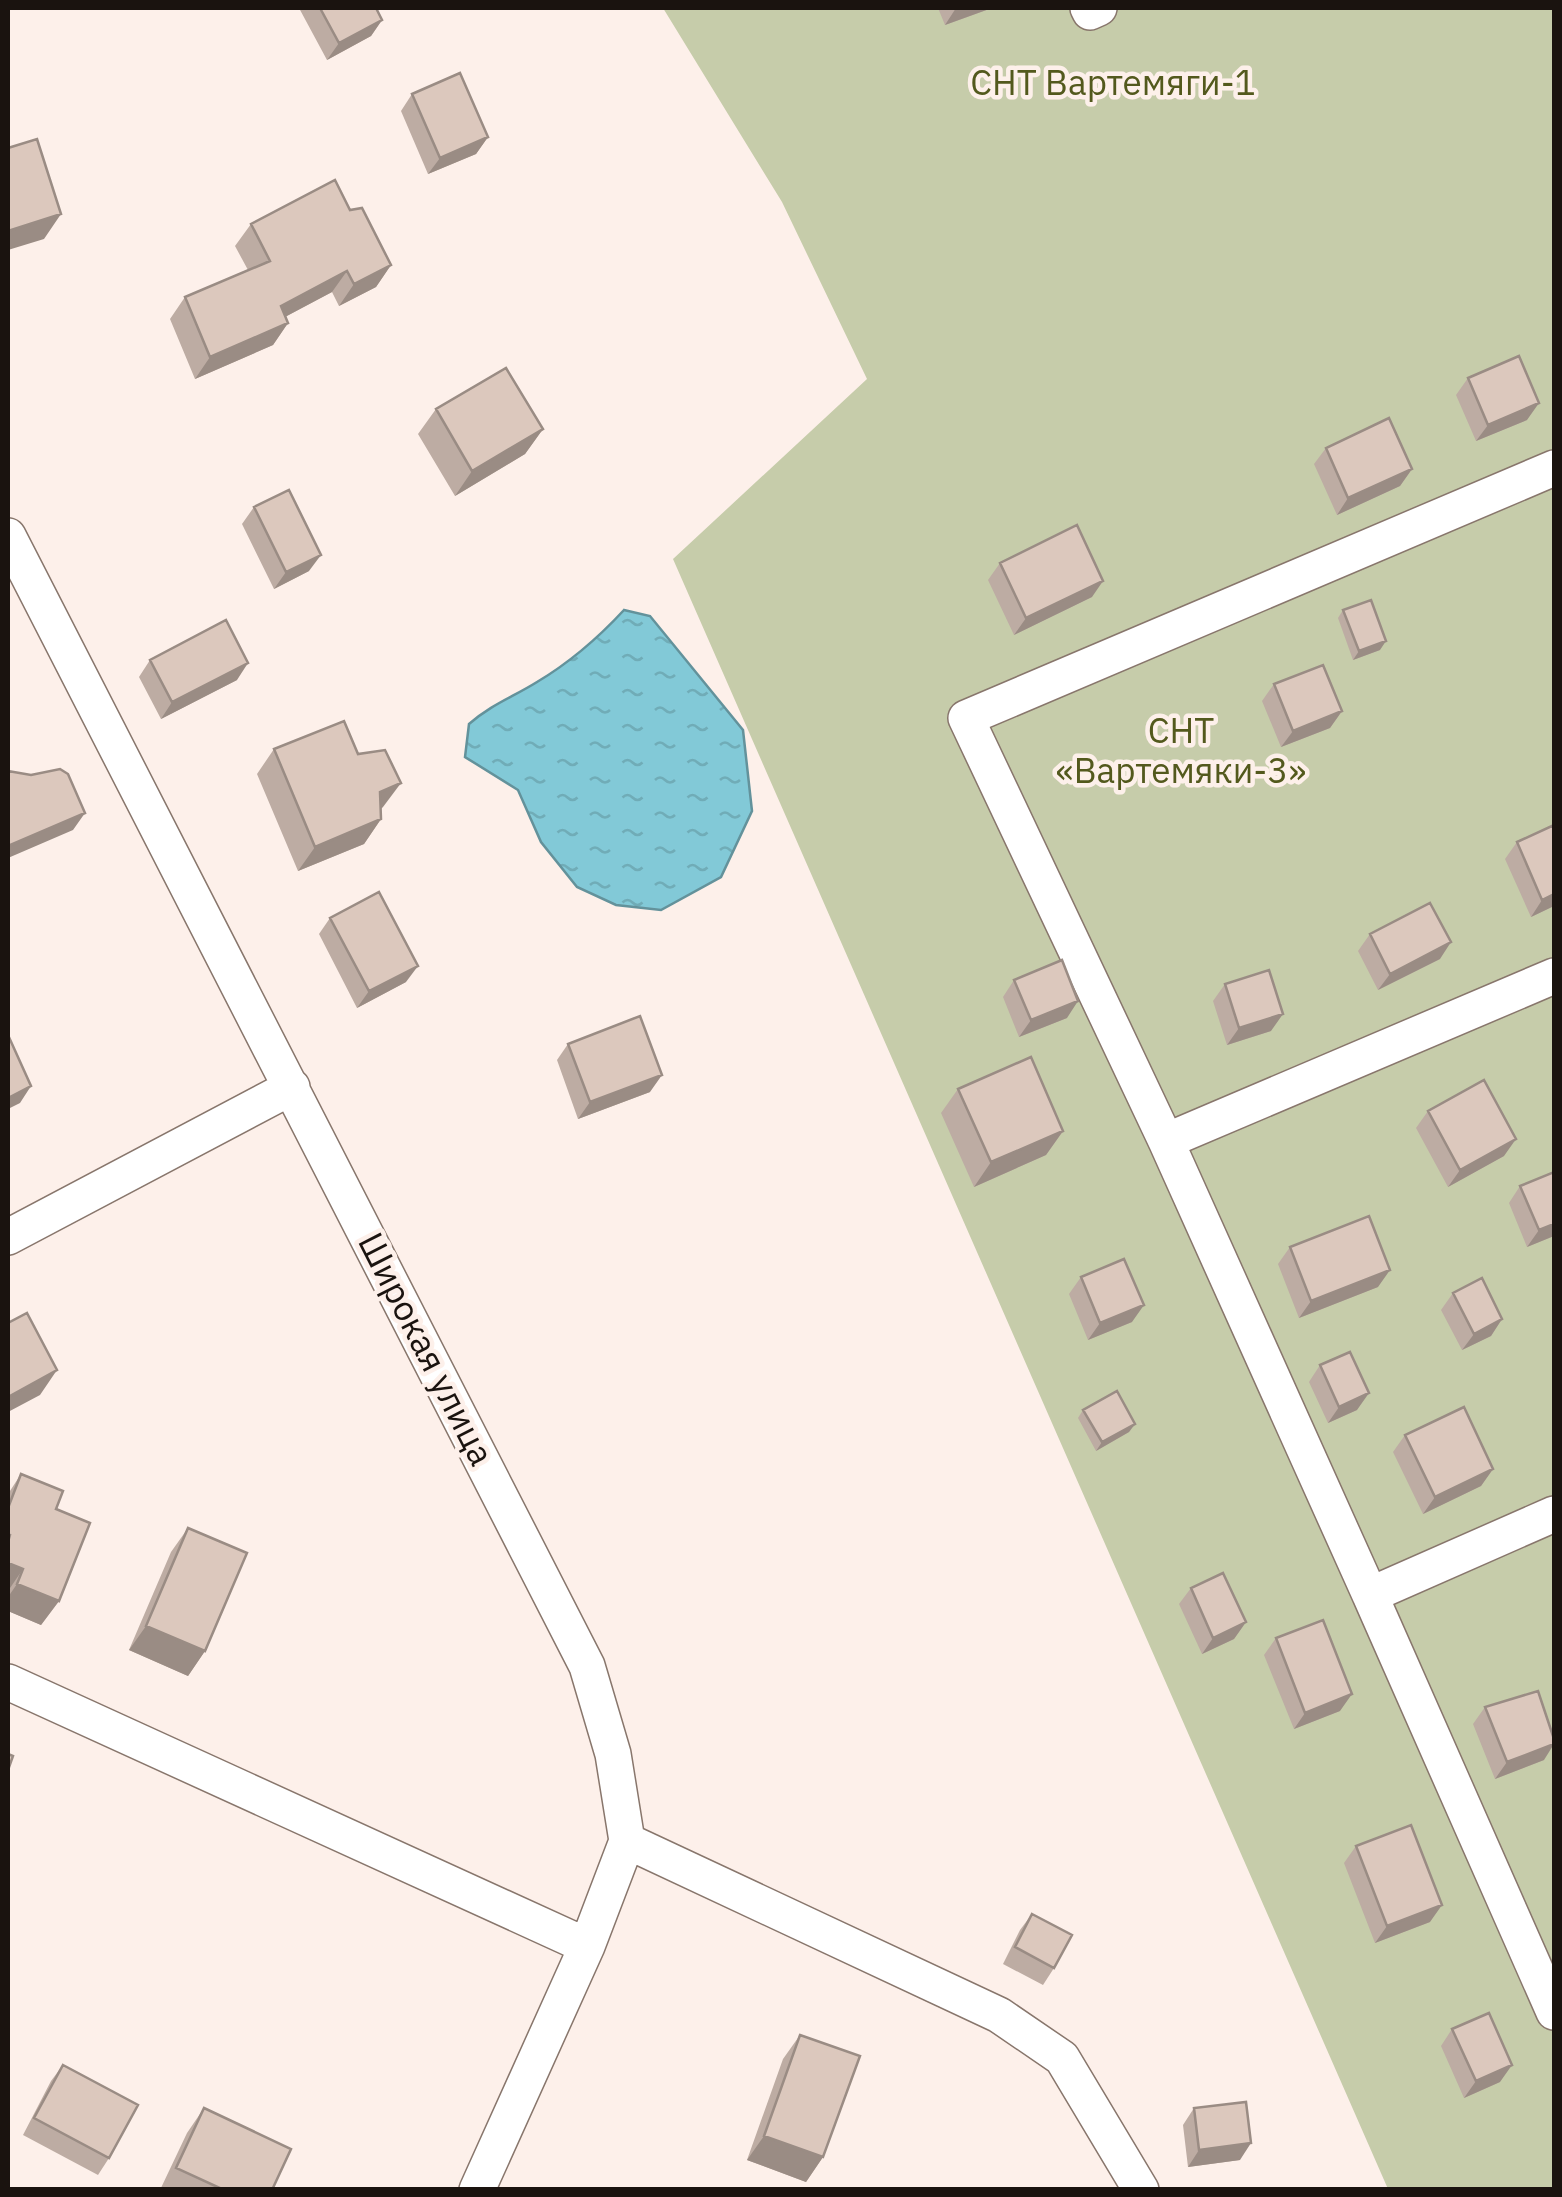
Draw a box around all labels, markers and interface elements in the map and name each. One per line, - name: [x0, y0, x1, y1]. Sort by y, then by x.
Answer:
- park label: СНТ Вартемяги-1: [970, 59, 1256, 105]
- park label: СНТ «Вартемяки-3»: [1056, 707, 1306, 793]
- street label: Широкая улица: [348, 1224, 505, 1473]

